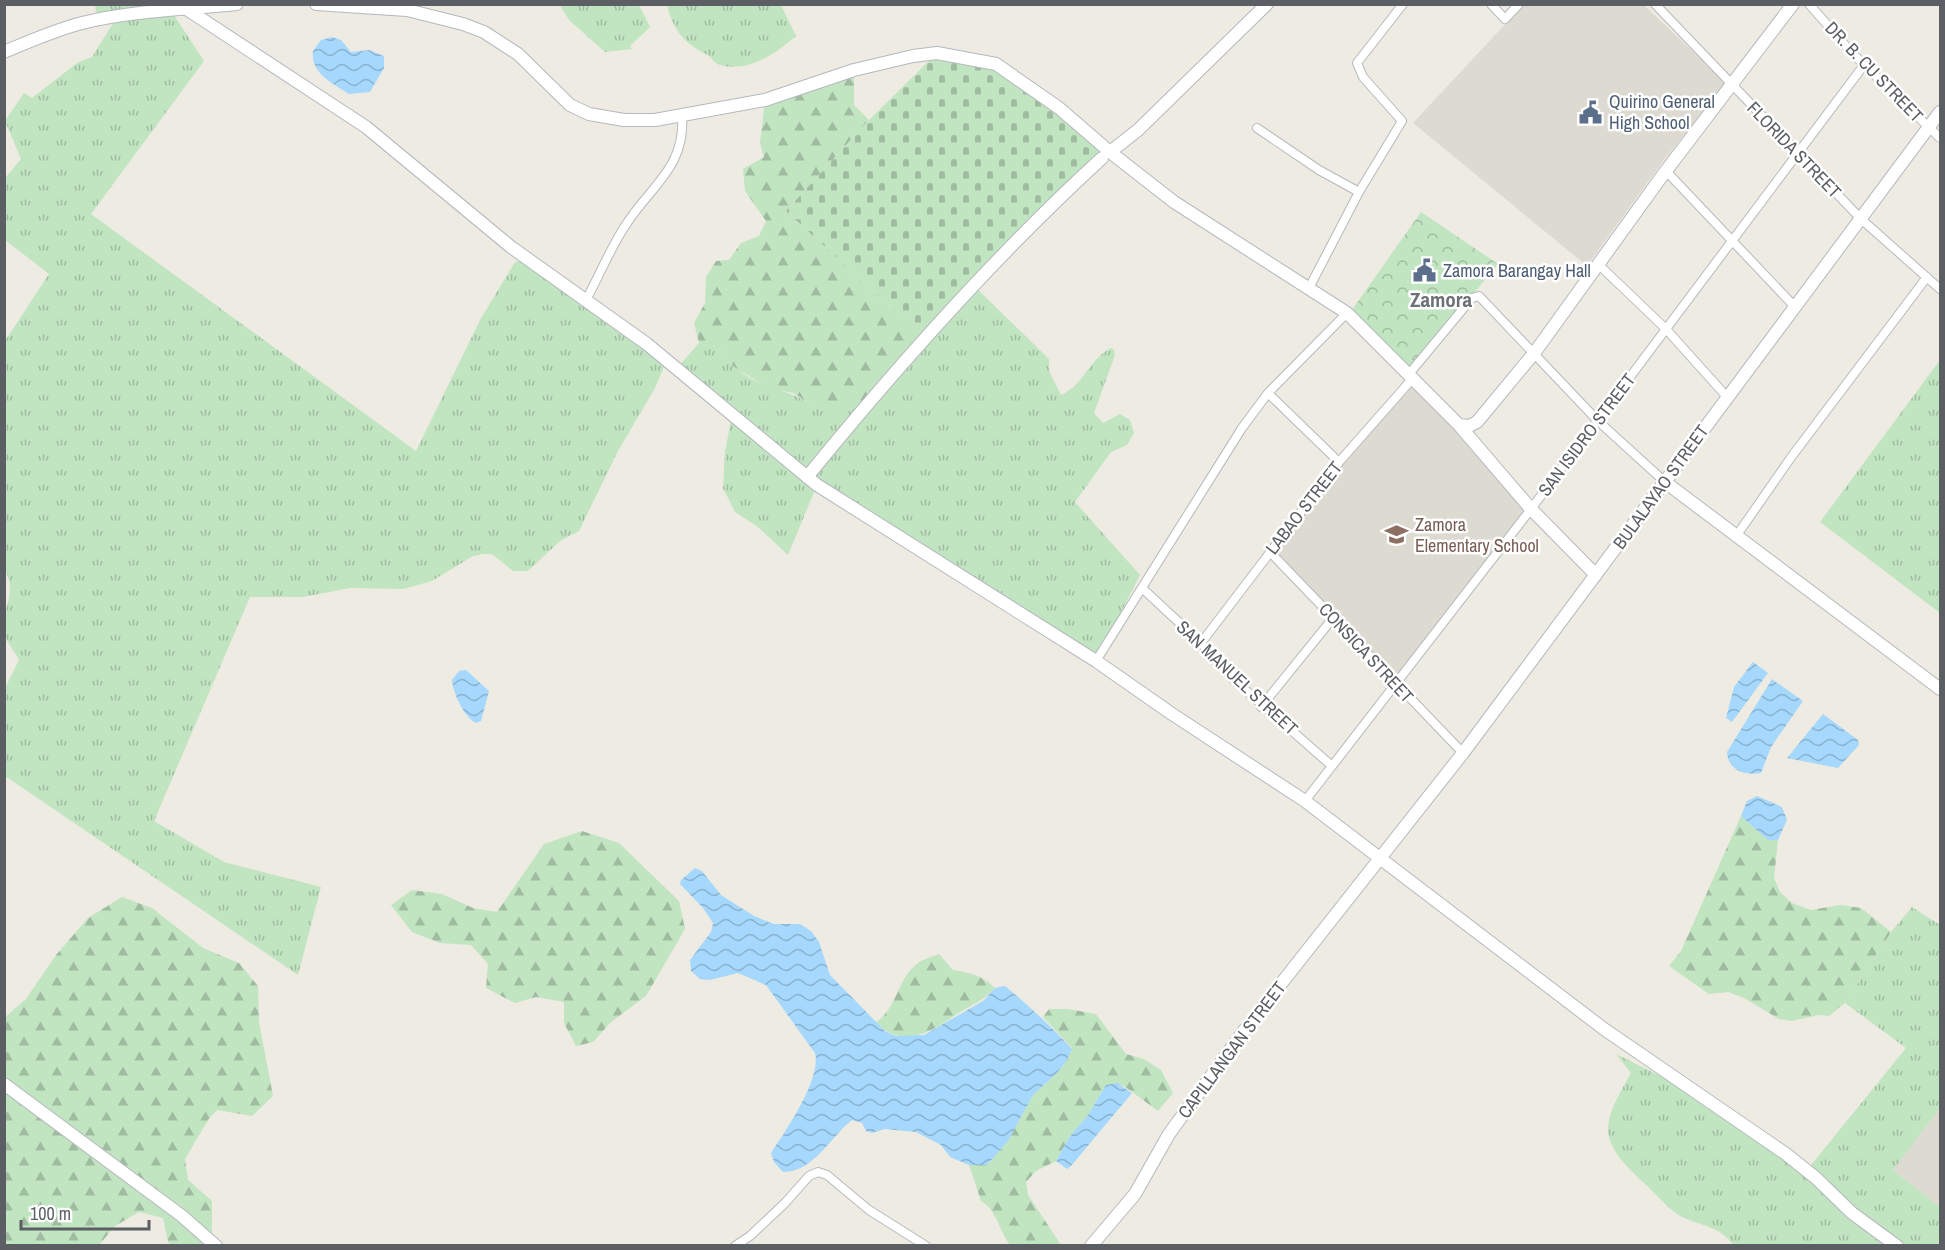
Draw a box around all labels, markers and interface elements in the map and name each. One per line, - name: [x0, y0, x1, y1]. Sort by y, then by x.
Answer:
- street label: DR. B. CU STREET: [1820, 16, 1929, 128]
- place label: Quirino General High School: [1609, 89, 1715, 135]
- street label: FLORIDA STREET: [1742, 96, 1847, 203]
- public building icon: Quirino General High School: [1578, 99, 1604, 125]
- public building icon: Zamora Barangay Hall: [1412, 258, 1438, 284]
- place label: Zamora Barangay Hall: [1443, 258, 1591, 283]
- district label: Zamora: [1410, 285, 1473, 314]
- street label: SAN ISIDRO STREET: [1532, 368, 1641, 501]
- street label: BULALAYAO STREET: [1607, 420, 1714, 554]
- street label: LABAO STREET: [1259, 456, 1348, 559]
- place label: Zamora Elementary School: [1415, 512, 1539, 558]
- school or university icon: Zamora Elementary School: [1384, 522, 1410, 548]
- street label: CONSICA STREET: [1313, 597, 1419, 708]
- street label: SAN MANUEL STREET: [1171, 615, 1304, 741]
- street label: CAPILLANGAN STREET: [1172, 976, 1291, 1123]
- scale bar: [21, 1193, 148, 1231]
- text: 100 m: [30, 1201, 71, 1226]

